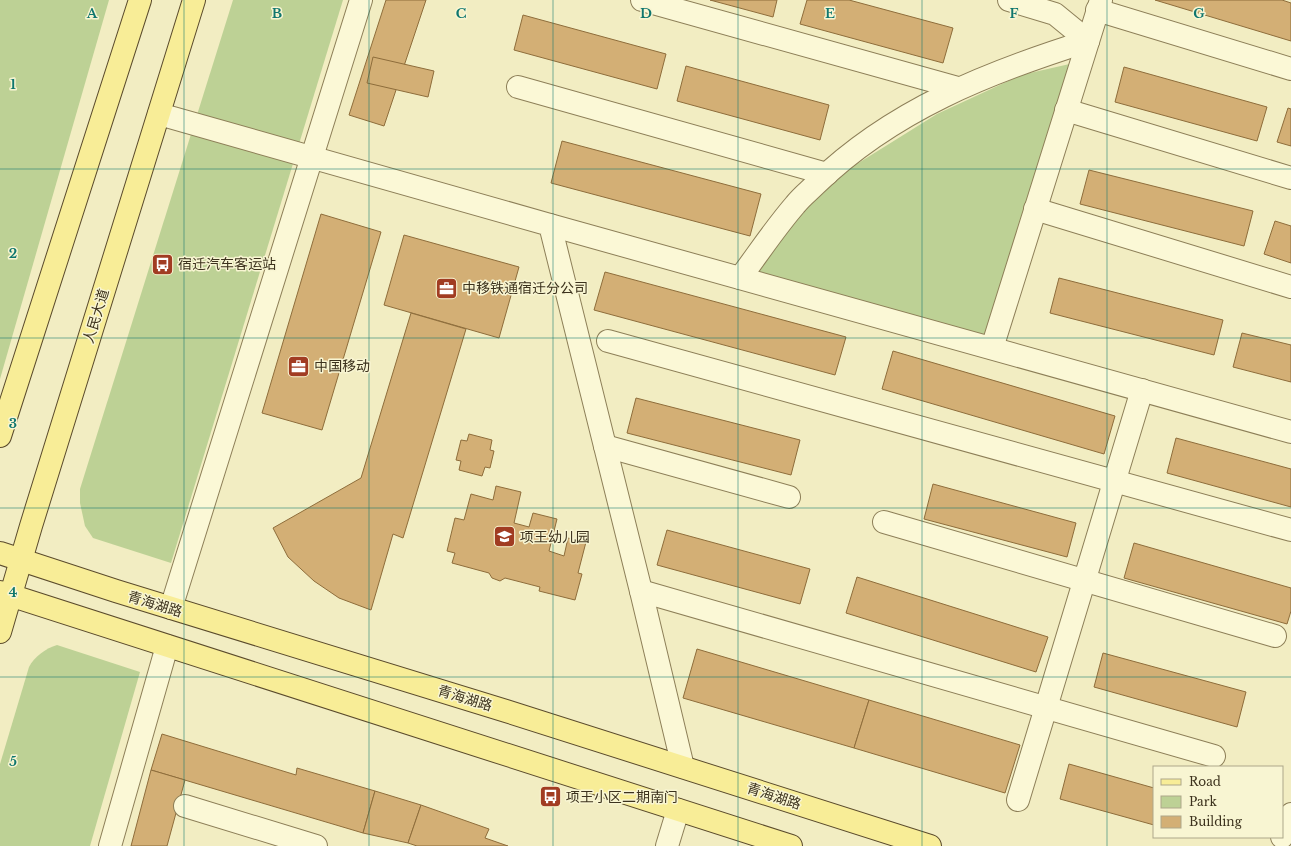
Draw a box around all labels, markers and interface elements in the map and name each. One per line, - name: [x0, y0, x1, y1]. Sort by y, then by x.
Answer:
- text: A: [86, 5, 98, 22]
- text: B: [272, 5, 282, 22]
- text: C: [456, 5, 467, 22]
- text: D: [640, 5, 652, 22]
- text: E: [825, 5, 835, 22]
- text: F: [1010, 5, 1019, 22]
- text: G: [1193, 5, 1205, 22]
- text: 1: [10, 76, 16, 93]
- text: 2: [9, 245, 17, 262]
- bus stop icon: 宿迁汽车客运站: [150, 251, 176, 277]
- place label: 宿迁汽车客运站: [178, 255, 276, 273]
- office icon: 中移铁通宿迁分公司: [434, 275, 460, 301]
- place label: 中移铁通宿迁分公司: [462, 279, 588, 297]
- street label: 人民大道: [79, 287, 113, 345]
- office icon: 中国移动: [285, 353, 311, 379]
- place label: 中国移动: [314, 357, 370, 375]
- text: 3: [9, 415, 17, 432]
- school or university icon: 项王幼儿园: [491, 524, 517, 550]
- place label: 项王幼儿园: [520, 528, 590, 546]
- text: 4: [9, 584, 18, 601]
- street label: 青海湖路: [126, 587, 184, 621]
- street label: 青海湖路: [436, 681, 494, 715]
- text: 5: [9, 753, 17, 770]
- legend: [1153, 766, 1283, 838]
- text: Road: [1189, 774, 1221, 789]
- street label: 青海湖路: [745, 779, 803, 813]
- bus stop icon: 项王小区二期南门: [537, 784, 563, 810]
- place label: 项王小区二期南门: [566, 788, 678, 806]
- text: Park: [1189, 794, 1217, 809]
- text: Building: [1189, 814, 1243, 829]

